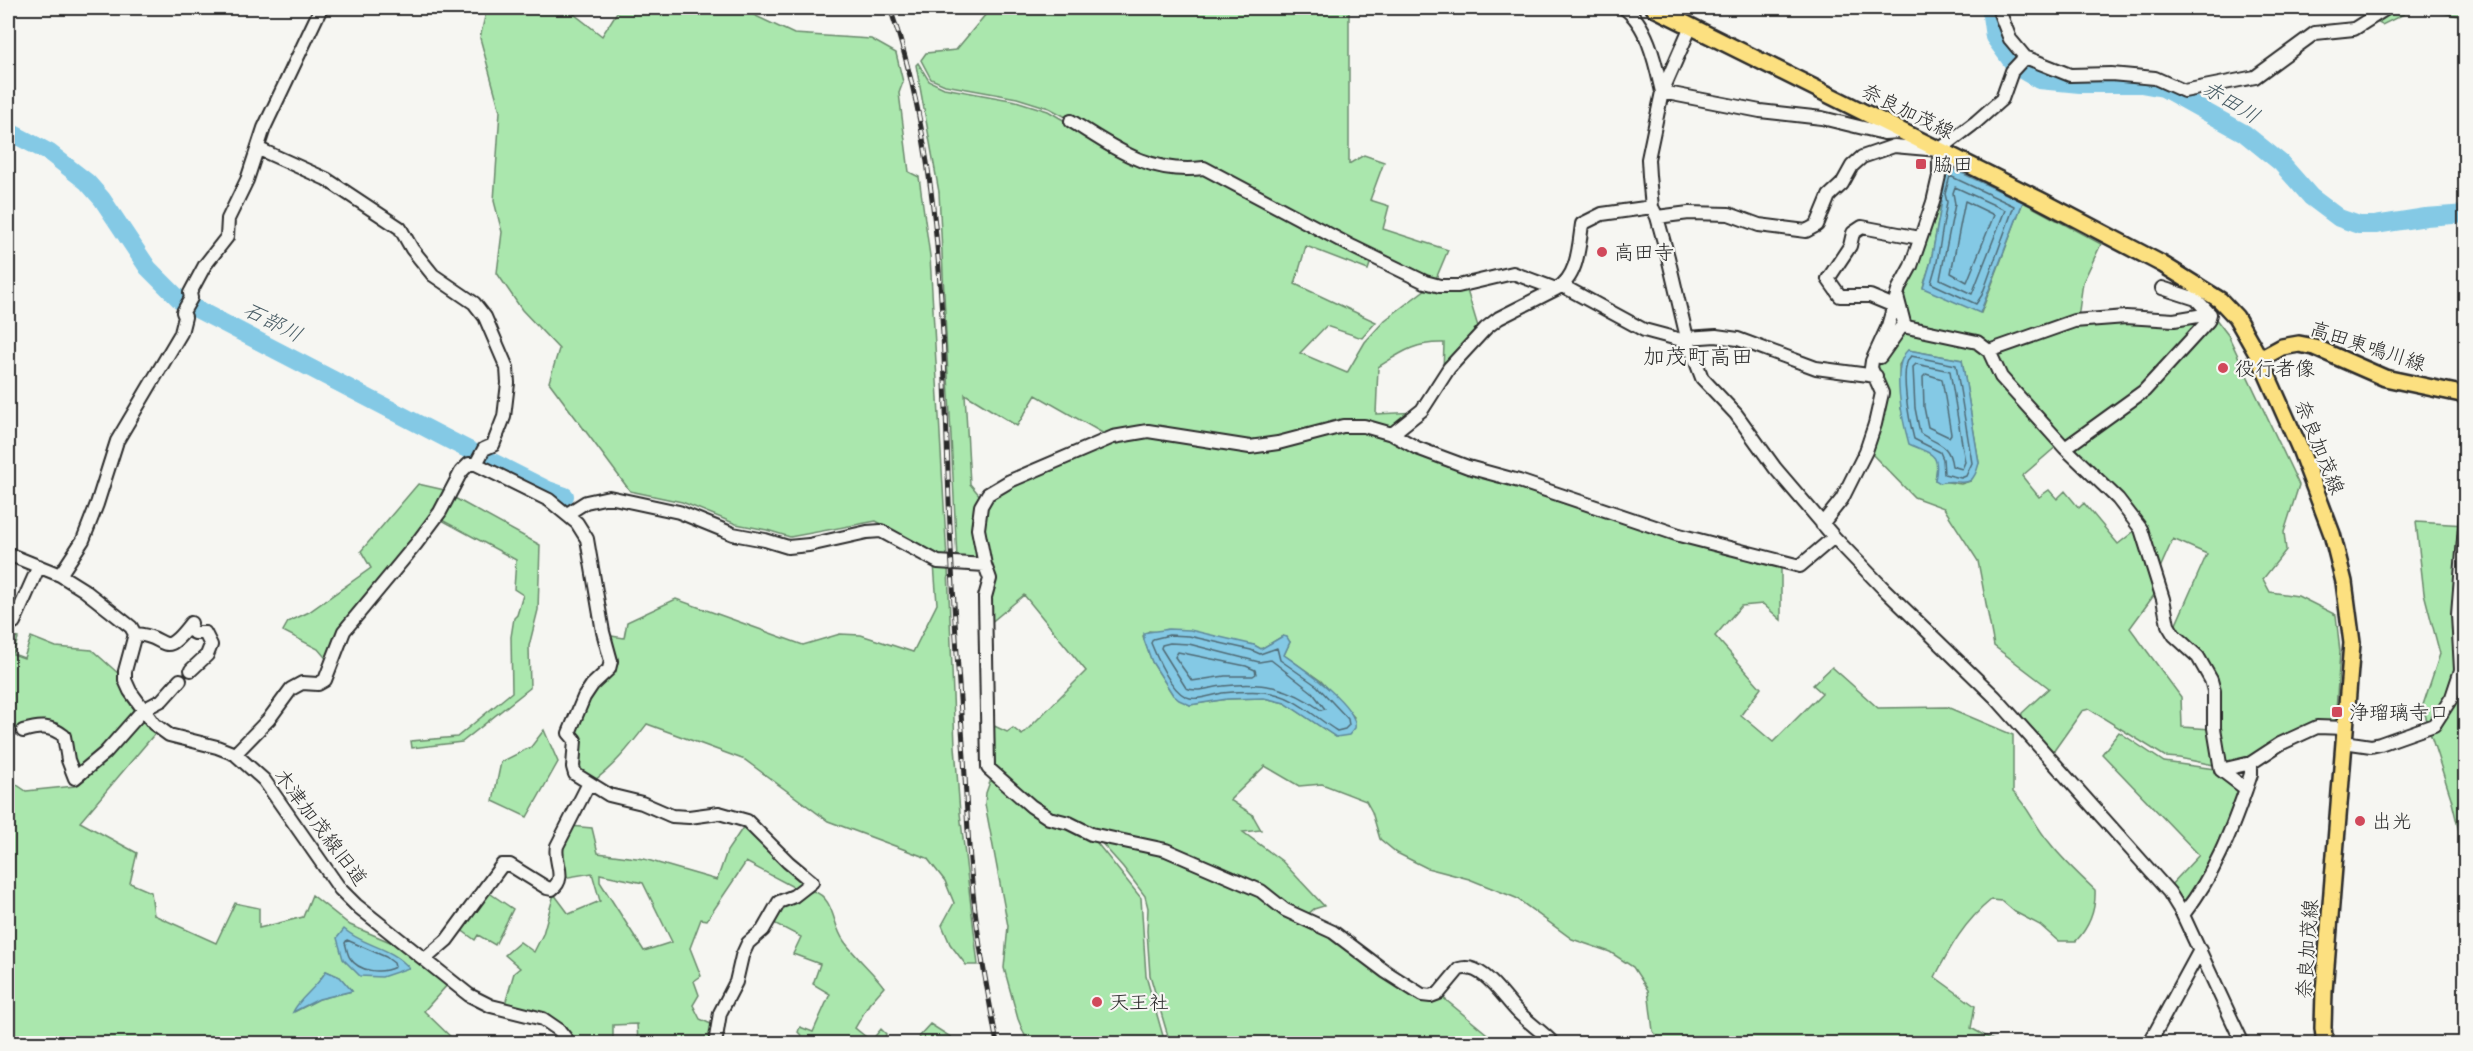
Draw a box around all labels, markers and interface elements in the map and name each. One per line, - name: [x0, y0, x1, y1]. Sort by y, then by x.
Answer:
- water label: 赤田川: [2195, 75, 2265, 133]
- street label: 奈良加茂線: [1856, 78, 1958, 148]
- place label: 脇田: [1933, 152, 1973, 181]
- marker: 脇田: [1914, 157, 1928, 171]
- place label: 高田寺: [1614, 240, 1674, 269]
- marker: 高田寺: [1595, 245, 1609, 259]
- water label: 石部川: [237, 296, 307, 351]
- street label: 高田東鳴川線: [2306, 316, 2429, 381]
- district label: 加茂町高田: [1643, 343, 1753, 375]
- place label: 役行者像: [2235, 356, 2315, 385]
- marker: 役行者像: [2216, 361, 2230, 375]
- street label: 奈良加茂線: [2286, 396, 2350, 500]
- place label: 浄瑠璃寺口: [2349, 700, 2449, 729]
- marker: 浄瑠璃寺口: [2330, 705, 2344, 719]
- street label: 木津加茂線旧道: [265, 764, 373, 893]
- place label: 出光: [2372, 809, 2412, 838]
- marker: 出光: [2353, 814, 2367, 828]
- street label: 奈良加茂線: [2292, 898, 2327, 1000]
- place label: 天王社: [1109, 990, 1169, 1019]
- marker: 天王社: [1090, 995, 1104, 1009]

